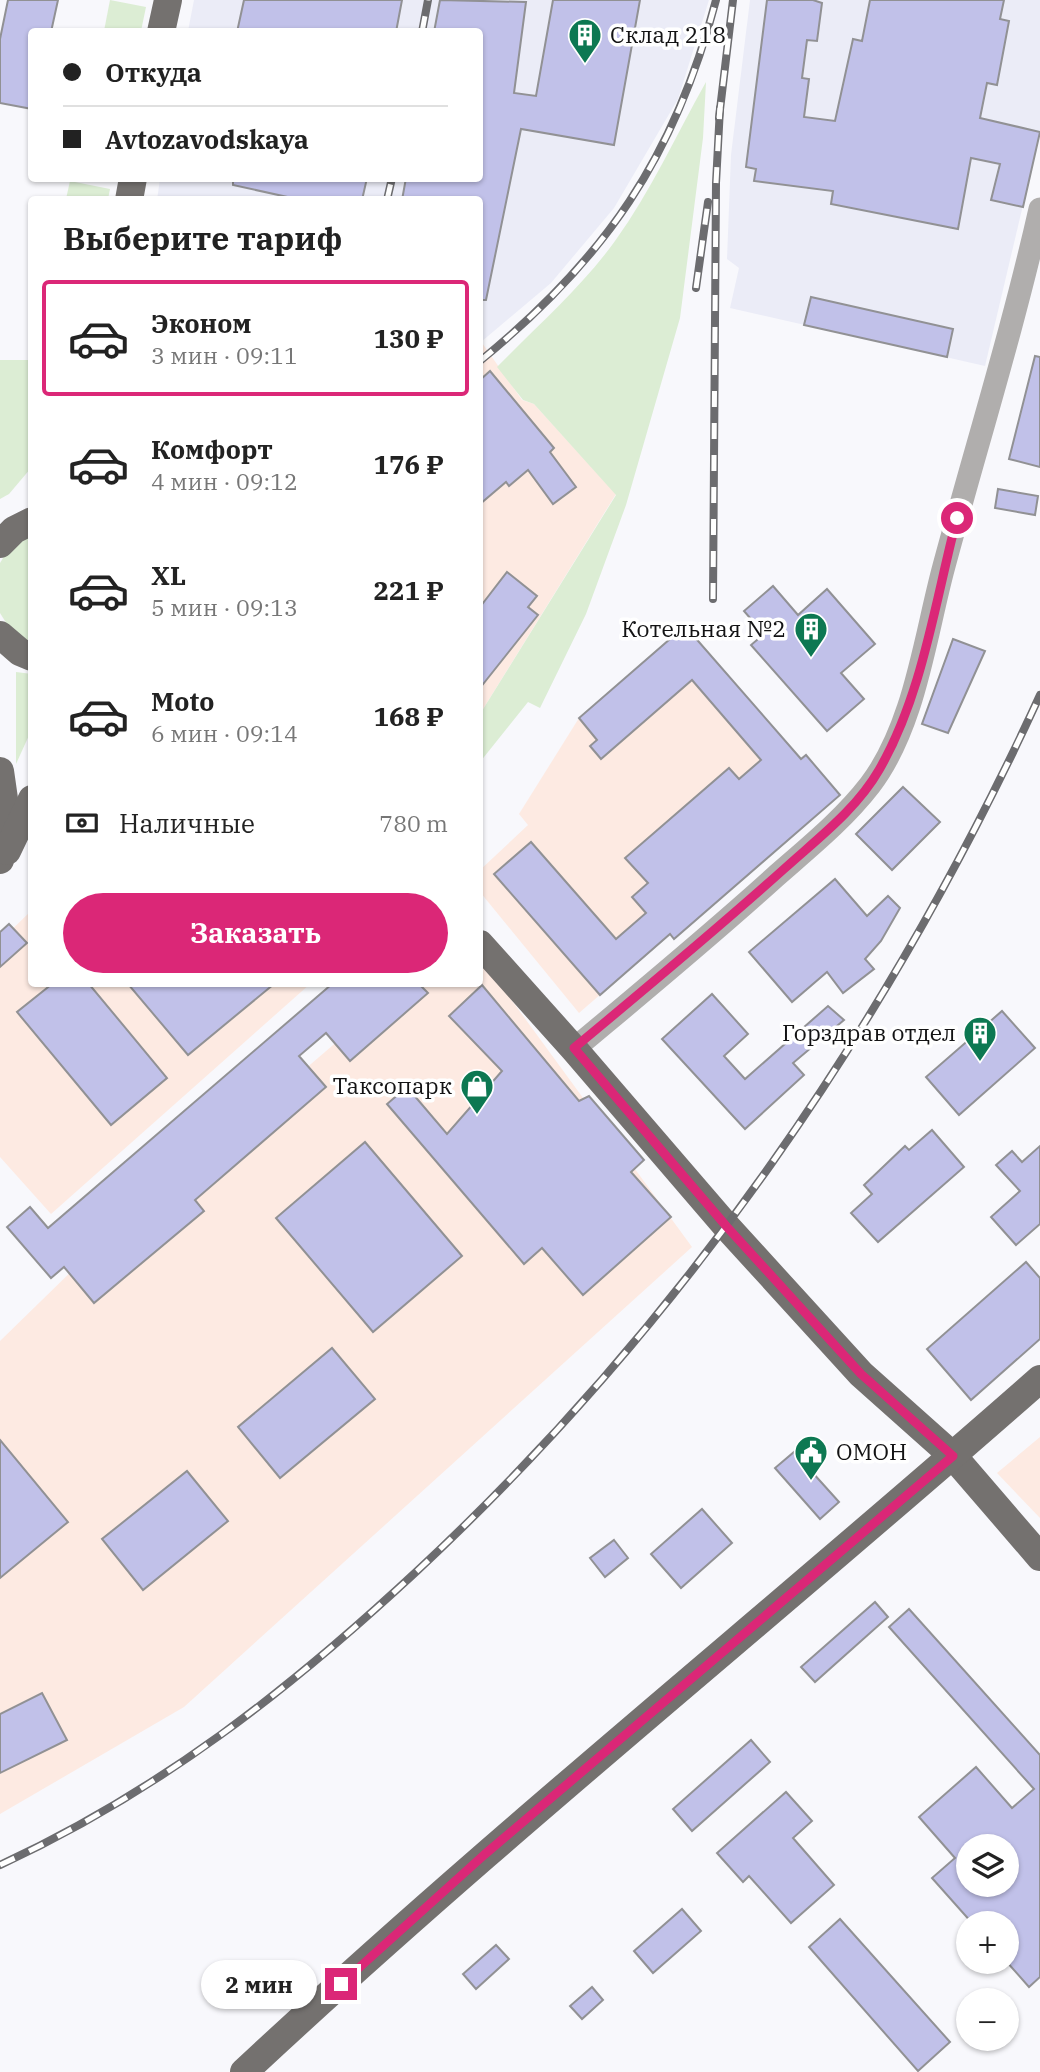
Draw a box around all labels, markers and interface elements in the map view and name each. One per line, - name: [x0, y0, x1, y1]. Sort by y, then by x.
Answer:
- building icon: Склад 218: [566, 16, 604, 65]
- place label: Склад 218: [610, 19, 726, 49]
- text: Откуда: [105, 55, 202, 89]
- text: Avtozavodskaya: [105, 122, 309, 156]
- text: Выберите тариф: [63, 217, 343, 259]
- text: Эконом: [151, 306, 252, 340]
- icon: car: [67, 307, 130, 370]
- text: 130 ₽: [373, 321, 444, 355]
- text: 3 мин · 09:11: [151, 340, 298, 370]
- text: Комфорт: [151, 432, 273, 466]
- icon: car: [67, 433, 130, 496]
- text: 176 ₽: [373, 447, 444, 481]
- text: 4 мин · 09:12: [151, 466, 298, 496]
- route start: [941, 502, 973, 534]
- text: XL: [151, 558, 186, 592]
- icon: car: [67, 559, 130, 622]
- text: 221 ₽: [373, 573, 444, 607]
- text: 5 мин · 09:13: [151, 592, 298, 622]
- building icon: Котельная №2: [792, 610, 830, 659]
- place label: Котельная №2: [621, 613, 786, 643]
- text: Moto: [151, 684, 214, 718]
- icon: car: [67, 685, 130, 748]
- text: 168 ₽: [373, 699, 444, 733]
- text: 6 мин · 09:14: [151, 718, 298, 748]
- icon: cash: [63, 804, 101, 842]
- text: Наличные: [119, 806, 255, 840]
- text: 780 m: [379, 808, 448, 838]
- button: Заказать: [63, 893, 448, 973]
- building icon: Горздрав отдел: [961, 1014, 999, 1063]
- place label: Горздрав отдел: [782, 1017, 956, 1047]
- shop icon: Таксопарк: [458, 1067, 496, 1116]
- place label: Таксопарк: [332, 1070, 453, 1100]
- public building icon: ОМОН: [792, 1433, 830, 1482]
- place label: ОМОН: [836, 1436, 907, 1466]
- map controls: [956, 1834, 1019, 2051]
- button: layers: [956, 1834, 1019, 1897]
- button: +: [956, 1911, 1019, 1974]
- callout: 2 мин: [201, 1960, 316, 2008]
- route end: [325, 1968, 357, 2000]
- text: 2 мин: [225, 1969, 293, 1999]
- button: −: [956, 1988, 1019, 2051]

